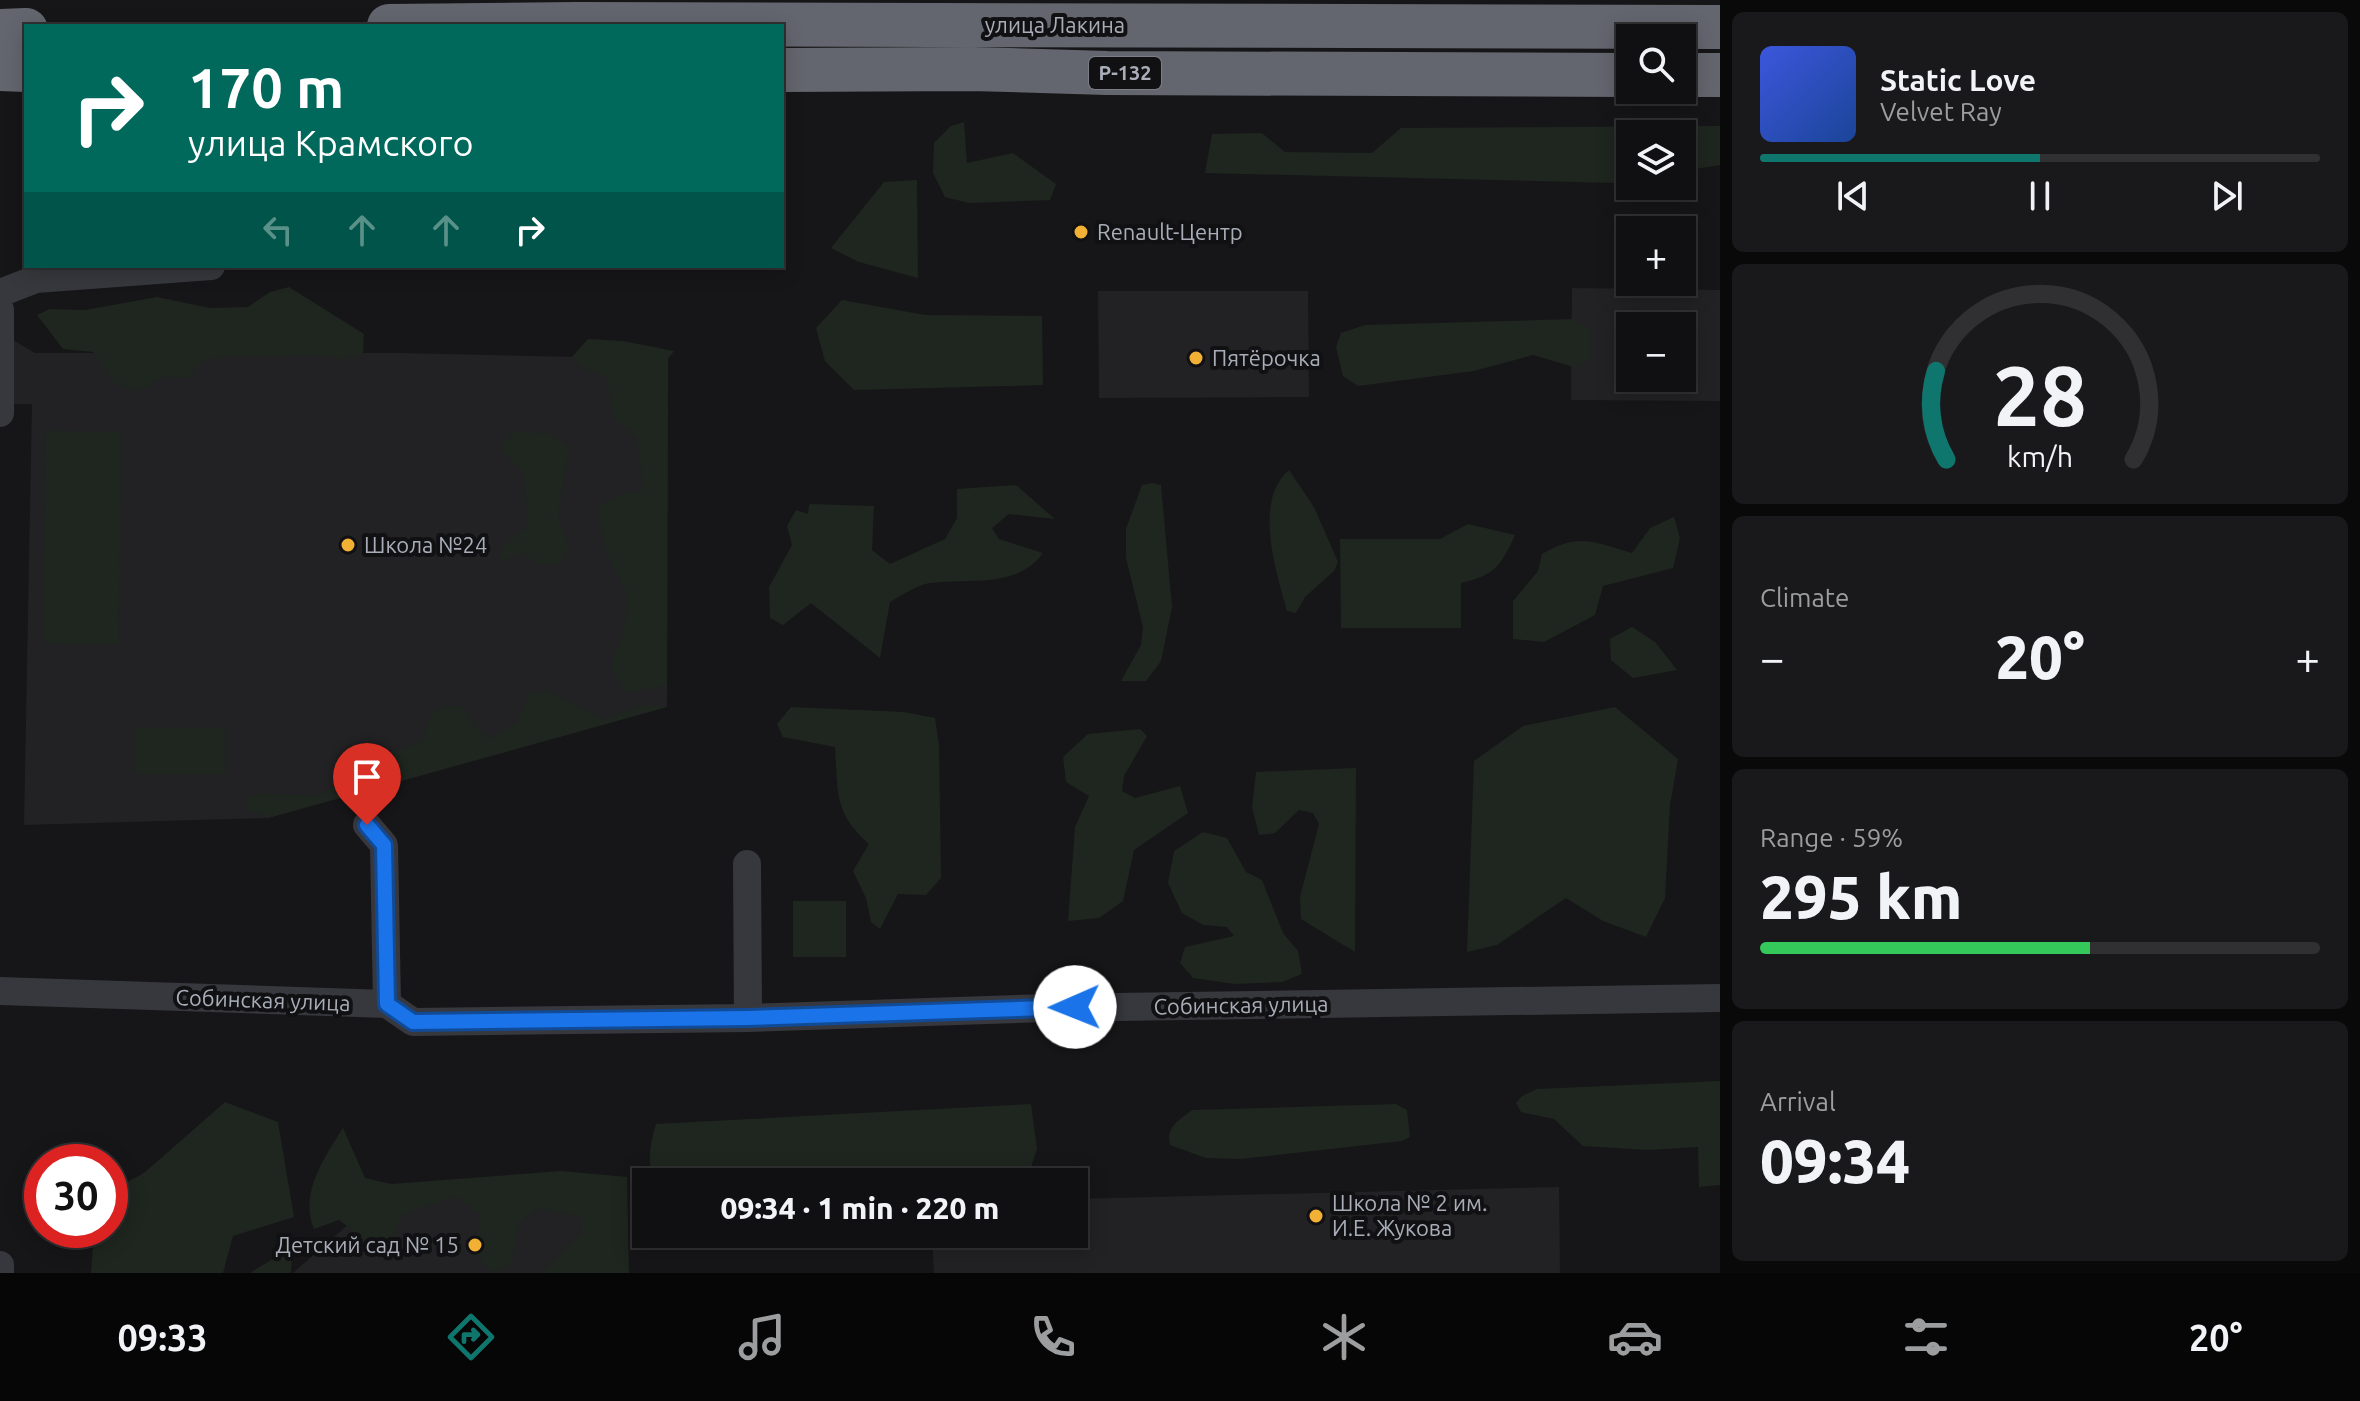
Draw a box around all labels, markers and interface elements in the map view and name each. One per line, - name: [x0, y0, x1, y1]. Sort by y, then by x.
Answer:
- street label: улица Лакина: [985, 12, 1125, 37]
- map controls: [1616, 24, 1696, 392]
- button: search: [1616, 24, 1696, 104]
- icon: right: [56, 56, 160, 160]
- text: 170 m: [188, 56, 344, 119]
- road number: Р-132: [1089, 57, 1161, 89]
- text: Static Love: [1880, 63, 2036, 97]
- text: Velvet Ray: [1880, 97, 2002, 126]
- button: layers: [1616, 120, 1696, 200]
- text: улица Крамского: [188, 122, 474, 163]
- icon: previous: [1831, 174, 1875, 218]
- icon: pause: [2018, 174, 2062, 218]
- icon: next: [2205, 174, 2249, 218]
- icon: left: [256, 208, 300, 252]
- icon: ahead: [340, 208, 384, 252]
- icon: ahead: [424, 208, 468, 252]
- icon: right: [508, 208, 552, 252]
- button: +: [1616, 216, 1696, 296]
- place label: Renault-Центр: [1097, 219, 1243, 244]
- marker: Renault-Центр: [1072, 223, 1090, 241]
- button: −: [1616, 312, 1696, 392]
- place label: Пятёрочка: [1212, 345, 1321, 370]
- text: 28: [1993, 348, 2087, 442]
- marker: Пятёрочка: [1187, 349, 1205, 367]
- text: km/h: [2007, 440, 2073, 472]
- place label: Школа №24: [364, 532, 487, 557]
- marker: Школа №24: [339, 536, 357, 554]
- text: Climate: [1760, 583, 1849, 612]
- text: 20°: [1995, 623, 2085, 690]
- text: −: [1760, 633, 1785, 682]
- text: +: [2295, 633, 2320, 682]
- pin: [333, 743, 401, 825]
- icon: arrive: [345, 755, 389, 799]
- text: Range · 59%: [1760, 823, 1903, 852]
- text: 295 km: [1760, 863, 1962, 930]
- position arrow: [1033, 965, 1117, 1049]
- street label: Собинская улица: [175, 984, 351, 1015]
- street label: Собинская улица: [1153, 990, 1329, 1019]
- text: Arrival: [1760, 1087, 1836, 1116]
- text: 09:34: [1760, 1127, 1910, 1194]
- speed limit sign: 30: [24, 1144, 128, 1248]
- place label: Школа № 2 им. И.Е. Жукова: [1332, 1190, 1487, 1240]
- text: 09:34 · 1 min · 220 m: [721, 1191, 999, 1225]
- marker: Школа № 2 им. И.Е. Жукова: [1307, 1207, 1325, 1225]
- place label: Детский сад № 15: [276, 1232, 459, 1257]
- marker: Детский сад № 15: [466, 1236, 484, 1254]
- icon: directions: [443, 1309, 499, 1365]
- icon: music: [734, 1309, 790, 1365]
- icon: phone: [1025, 1309, 1081, 1365]
- icon: climate: [1316, 1309, 1372, 1365]
- icon: car: [1607, 1309, 1663, 1365]
- icon: filters: [1898, 1309, 1954, 1365]
- text: 09:33: [118, 1317, 208, 1358]
- text: 20°: [2189, 1317, 2242, 1358]

